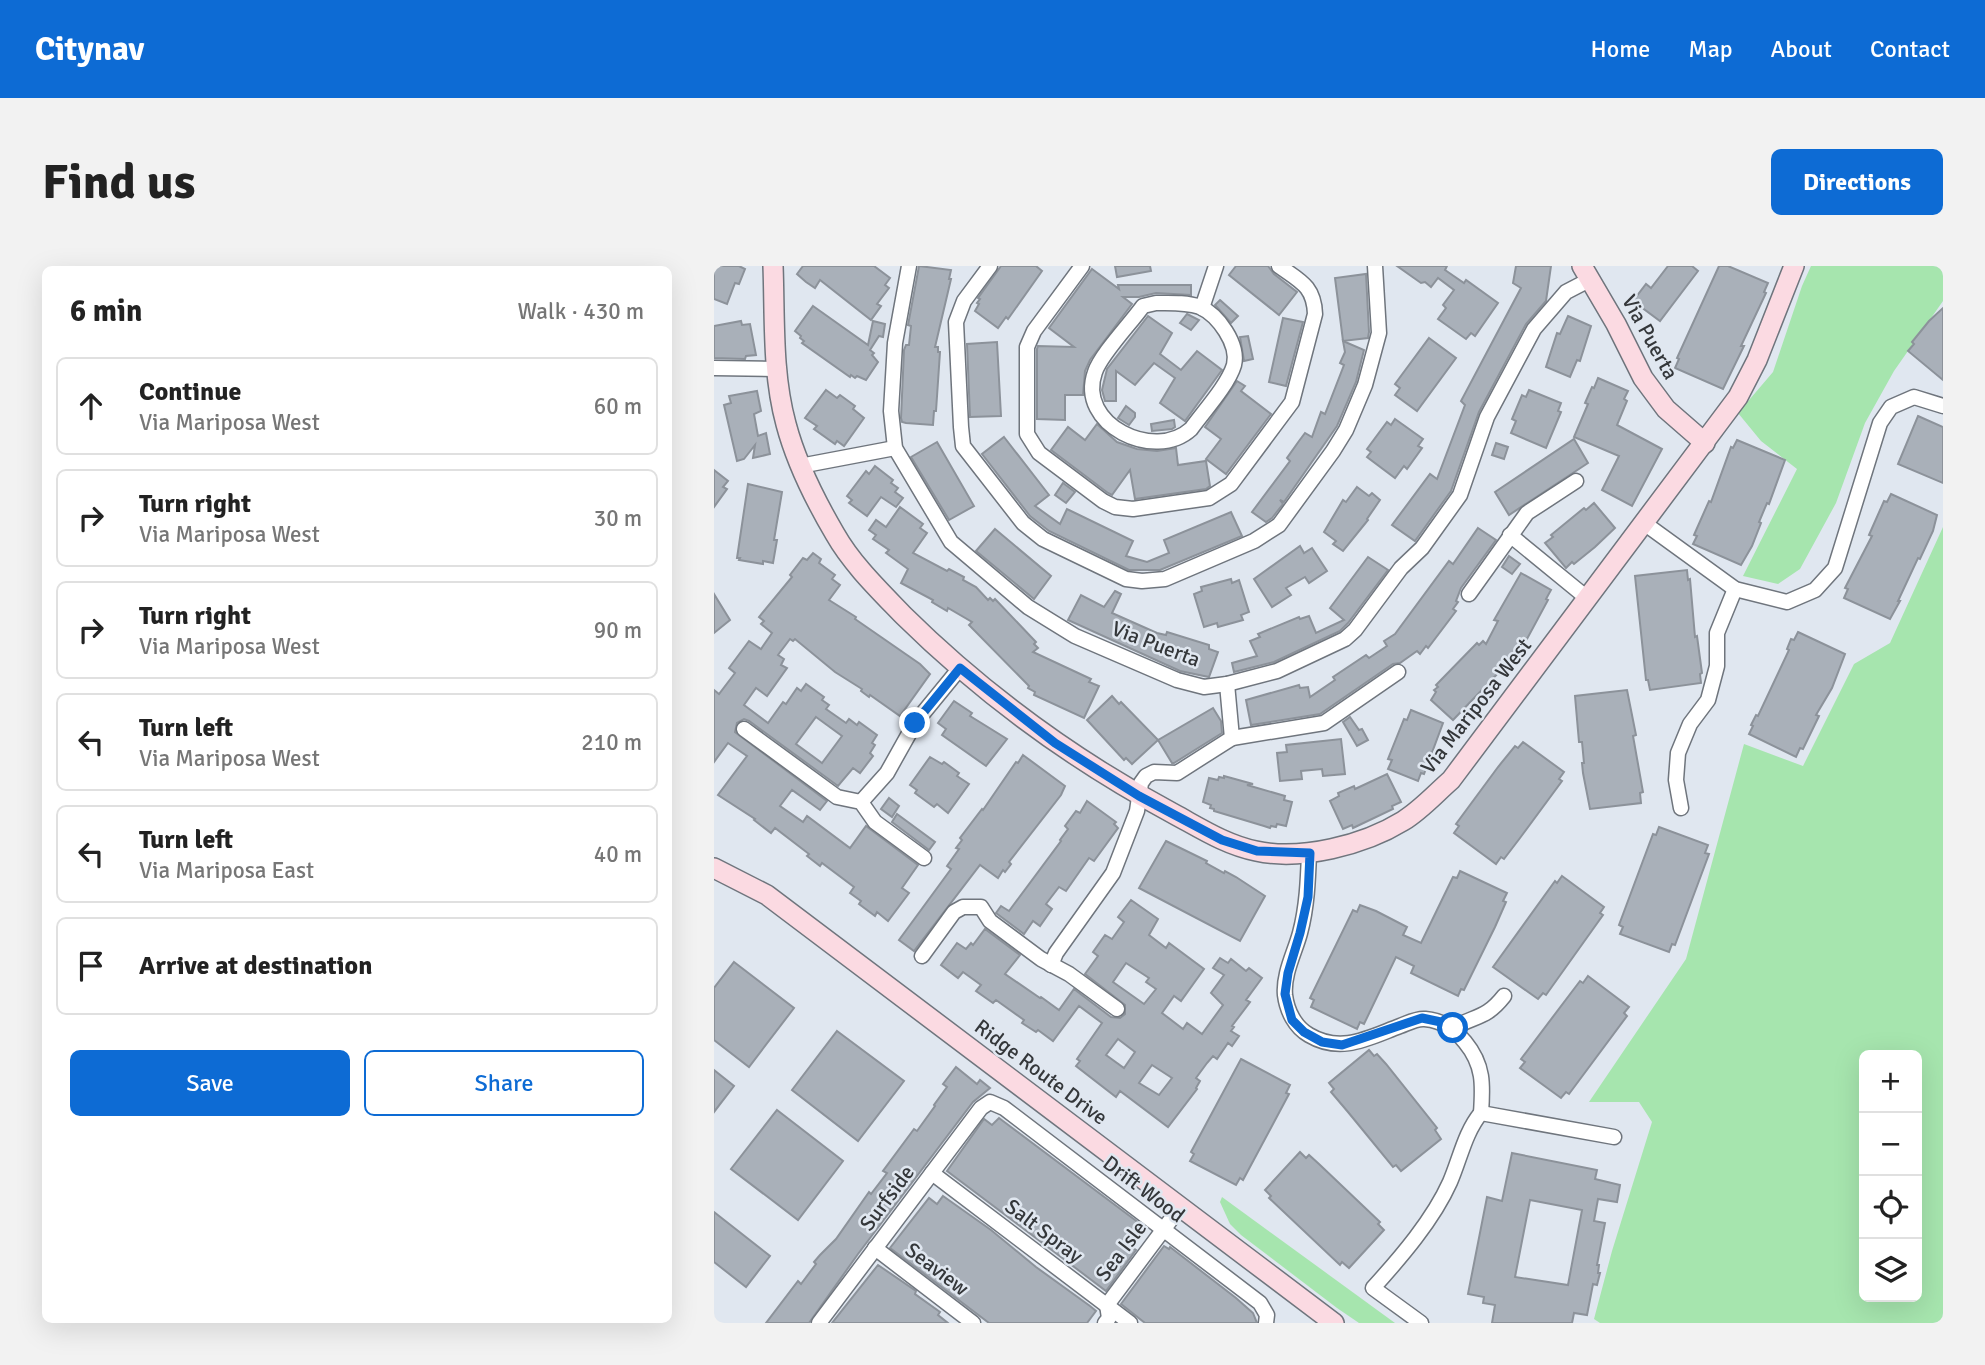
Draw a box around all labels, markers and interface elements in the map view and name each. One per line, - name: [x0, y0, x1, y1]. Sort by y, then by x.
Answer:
- text: Citynav: [35, 29, 144, 70]
- text: Home: [1590, 34, 1650, 64]
- text: Map: [1688, 34, 1733, 64]
- text: About: [1771, 34, 1832, 64]
- text: Contact: [1870, 34, 1950, 64]
- button: Directions: [1771, 149, 1943, 215]
- text: Find us: [42, 152, 195, 212]
- street label: Via Puerta: [1616, 290, 1684, 384]
- text: 6 min: [70, 293, 142, 330]
- text: Walk · 430 m: [518, 297, 644, 326]
- text: Continue: [139, 376, 241, 408]
- icon: ahead: [72, 387, 110, 425]
- text: 60 m: [594, 392, 642, 421]
- text: Via Mariposa West: [139, 408, 320, 437]
- text: Turn right: [139, 488, 251, 520]
- icon: right: [72, 499, 110, 537]
- text: 30 m: [594, 504, 642, 533]
- text: Via Mariposa West: [139, 520, 320, 549]
- text: Turn right: [139, 600, 251, 632]
- icon: right: [72, 611, 110, 649]
- street label: Via Puerta: [1108, 615, 1204, 673]
- text: 90 m: [594, 616, 642, 645]
- text: Via Mariposa West: [139, 632, 320, 661]
- street label: Via Mariposa West: [1415, 633, 1537, 779]
- route end: [899, 707, 930, 738]
- text: Turn left: [139, 712, 233, 744]
- icon: left: [72, 723, 110, 761]
- text: 210 m: [581, 728, 642, 757]
- text: Via Mariposa West: [139, 744, 320, 773]
- text: Turn left: [139, 824, 233, 856]
- icon: left: [72, 835, 110, 873]
- text: 40 m: [594, 840, 642, 869]
- text: Via Mariposa East: [139, 856, 314, 885]
- icon: arrive: [72, 947, 110, 985]
- text: Arrive at destination: [139, 950, 372, 982]
- route start: [1437, 1012, 1468, 1043]
- street label: Ridge Route Drive: [969, 1014, 1113, 1130]
- button: Save: [70, 1050, 350, 1116]
- button: Share: [364, 1050, 644, 1116]
- map controls: [1859, 1050, 1922, 1302]
- button: +: [1859, 1050, 1922, 1113]
- button: −: [1859, 1113, 1922, 1176]
- street label: Drift Wood: [1098, 1150, 1190, 1228]
- street label: Surfside: [854, 1160, 920, 1236]
- button: locate: [1859, 1176, 1922, 1239]
- street label: Salt Spray: [1000, 1193, 1088, 1269]
- street label: Sea Isle: [1090, 1216, 1152, 1286]
- street label: Seaview: [900, 1237, 974, 1301]
- button: layers: [1859, 1239, 1922, 1302]

